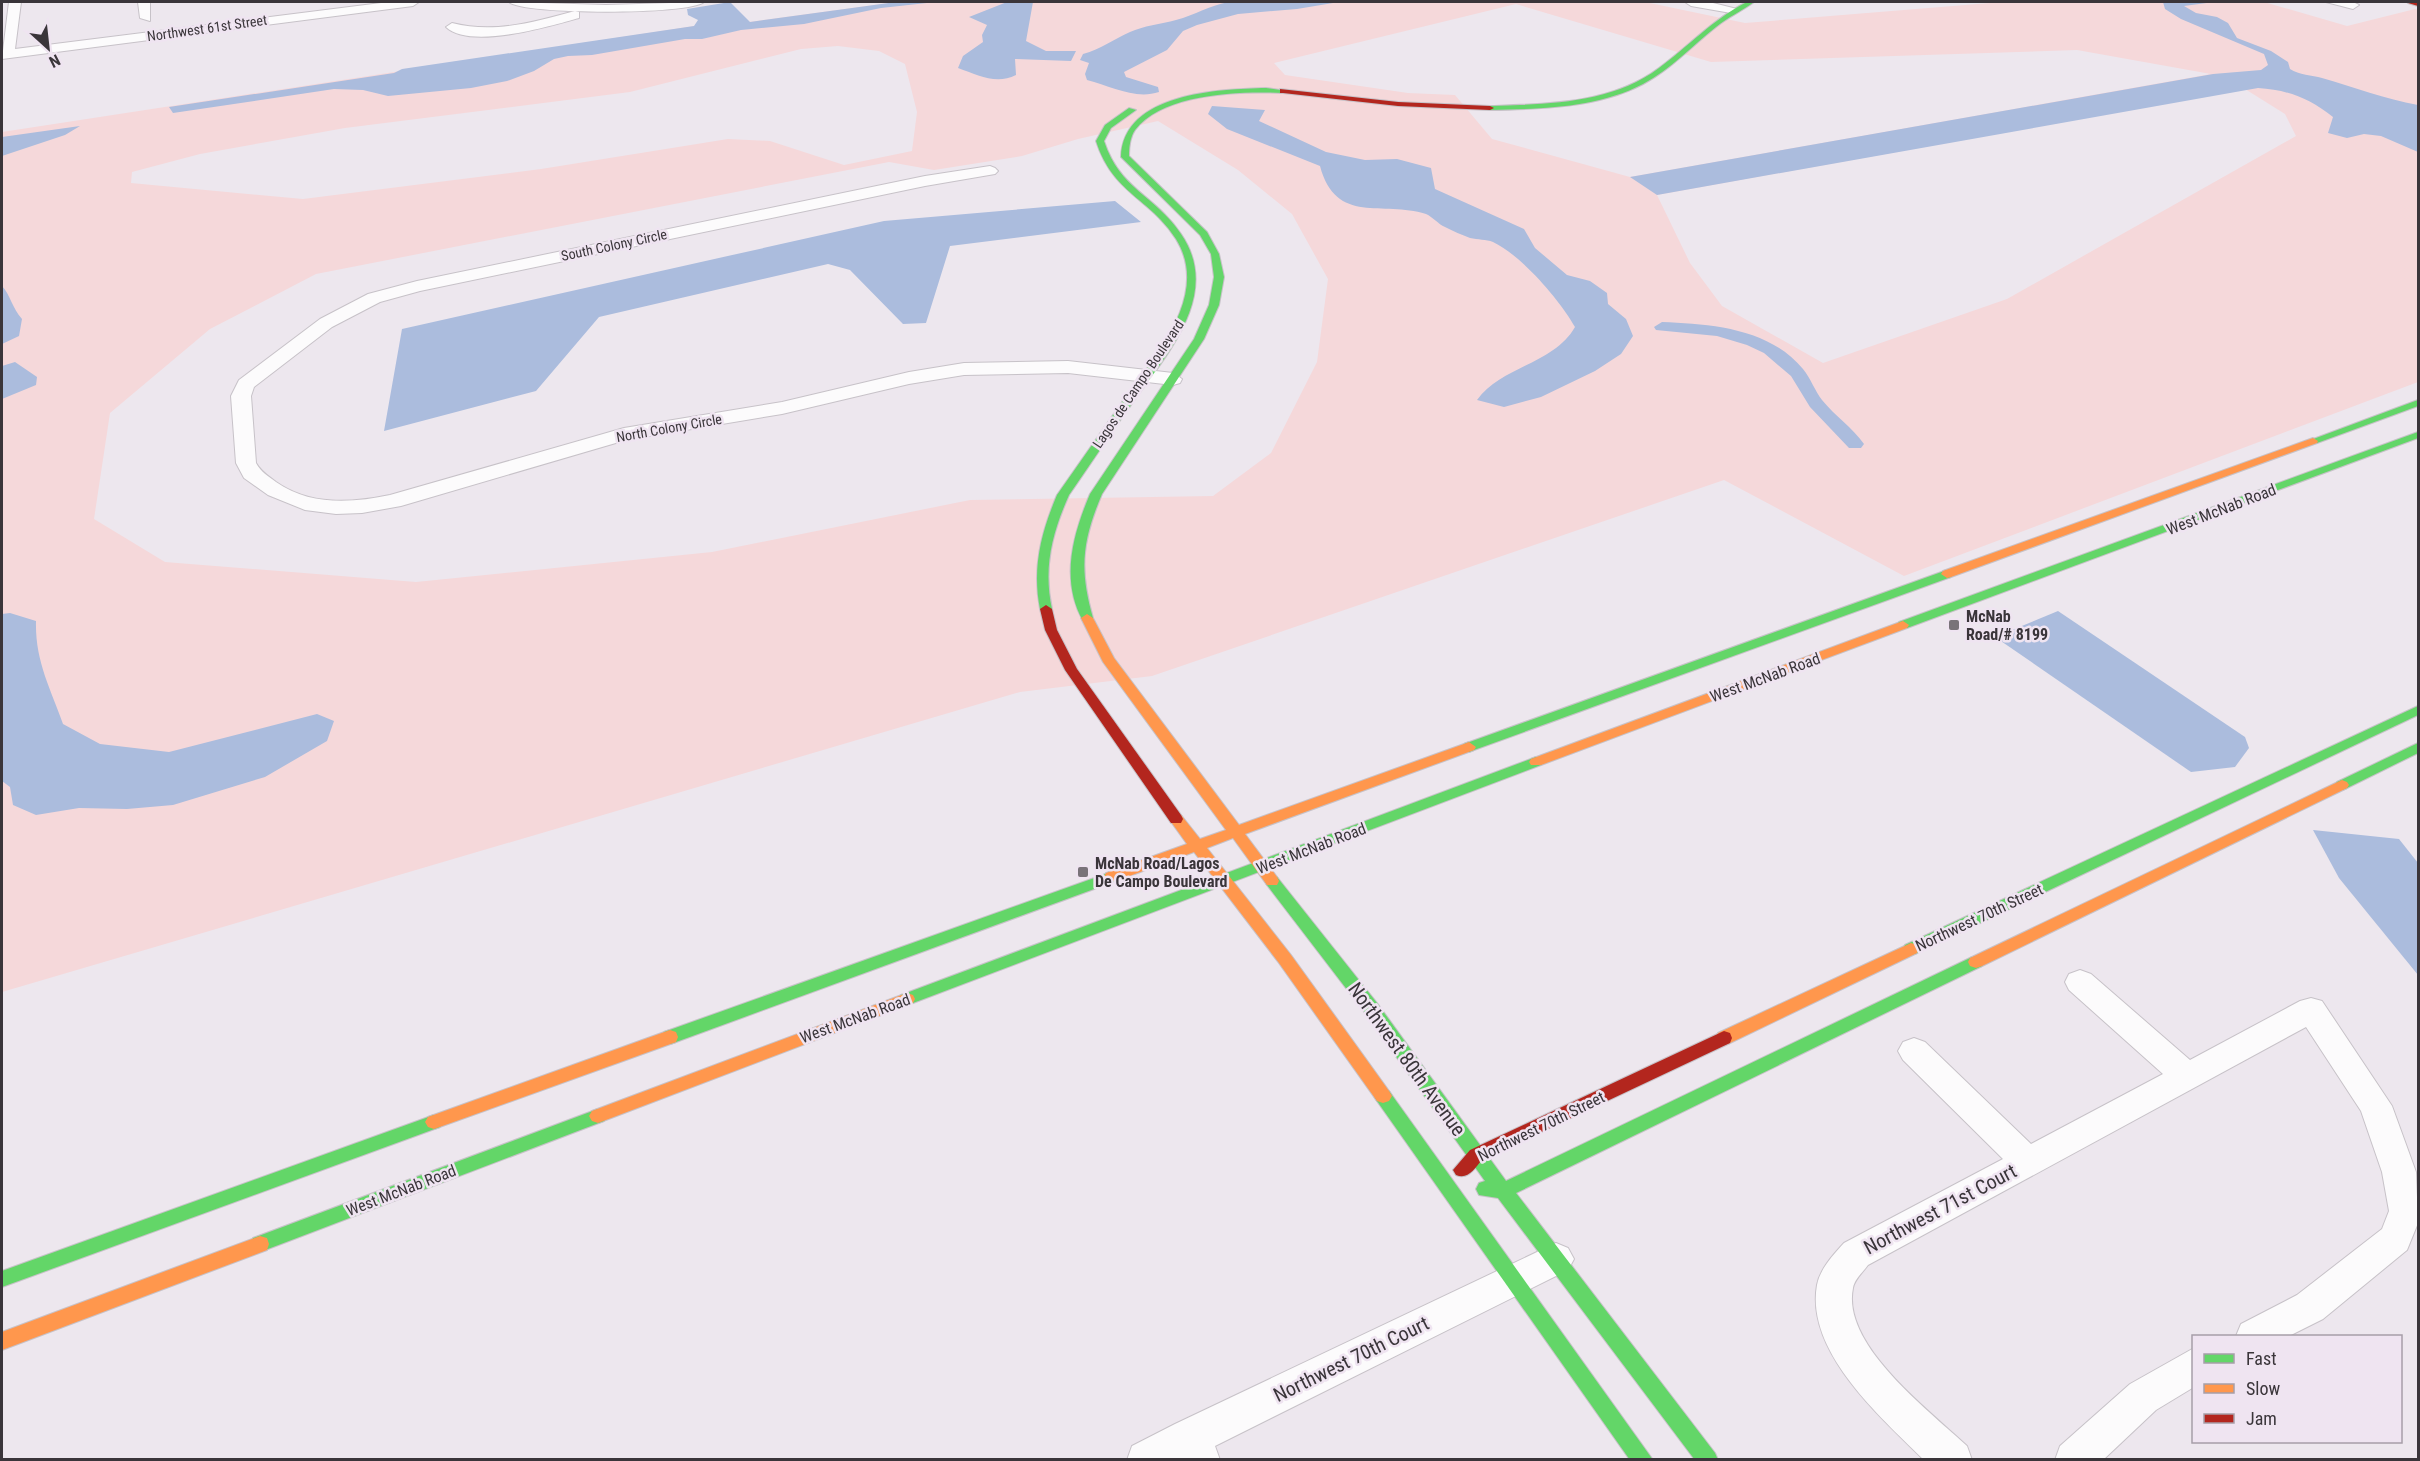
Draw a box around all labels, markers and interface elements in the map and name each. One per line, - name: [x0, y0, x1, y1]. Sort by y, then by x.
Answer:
- street label: Northwest 61st Street: [146, 12, 268, 44]
- north arrow: [18, 18, 78, 78]
- text: N: [46, 50, 63, 72]
- street label: South Colony Circle: [560, 226, 669, 264]
- street label: Lagos de Campo Boulevard: [1089, 317, 1187, 451]
- street label: North Colony Circle: [615, 411, 723, 445]
- street label: West McNab Road: [2164, 480, 2279, 539]
- place label: McNab Road/# 8199: [1966, 607, 2048, 644]
- marker: McNab Road/# 8199: [1947, 618, 1961, 632]
- street label: West McNab Road: [1707, 649, 1823, 706]
- street label: West McNab Road: [1254, 819, 1369, 878]
- place label: McNab Road/Lagos De Campo Boulevard: [1095, 854, 1228, 891]
- marker: McNab Road/Lagos De Campo Boulevard: [1076, 865, 1090, 879]
- street label: Northwest 70th Street: [1912, 879, 2046, 955]
- street label: Northwest 80th Avenue: [1343, 977, 1471, 1141]
- street label: West McNab Road: [797, 990, 913, 1047]
- street label: Northwest 70th Street: [1475, 1087, 1608, 1165]
- street label: Northwest 71st Court: [1860, 1159, 2021, 1259]
- street label: West McNab Road: [344, 1161, 459, 1220]
- street label: Northwest 70th Court: [1269, 1311, 1433, 1407]
- legend: [2192, 1335, 2402, 1443]
- text: Fast: [2246, 1348, 2277, 1369]
- text: Slow: [2246, 1378, 2281, 1399]
- text: Jam: [2246, 1408, 2277, 1429]

